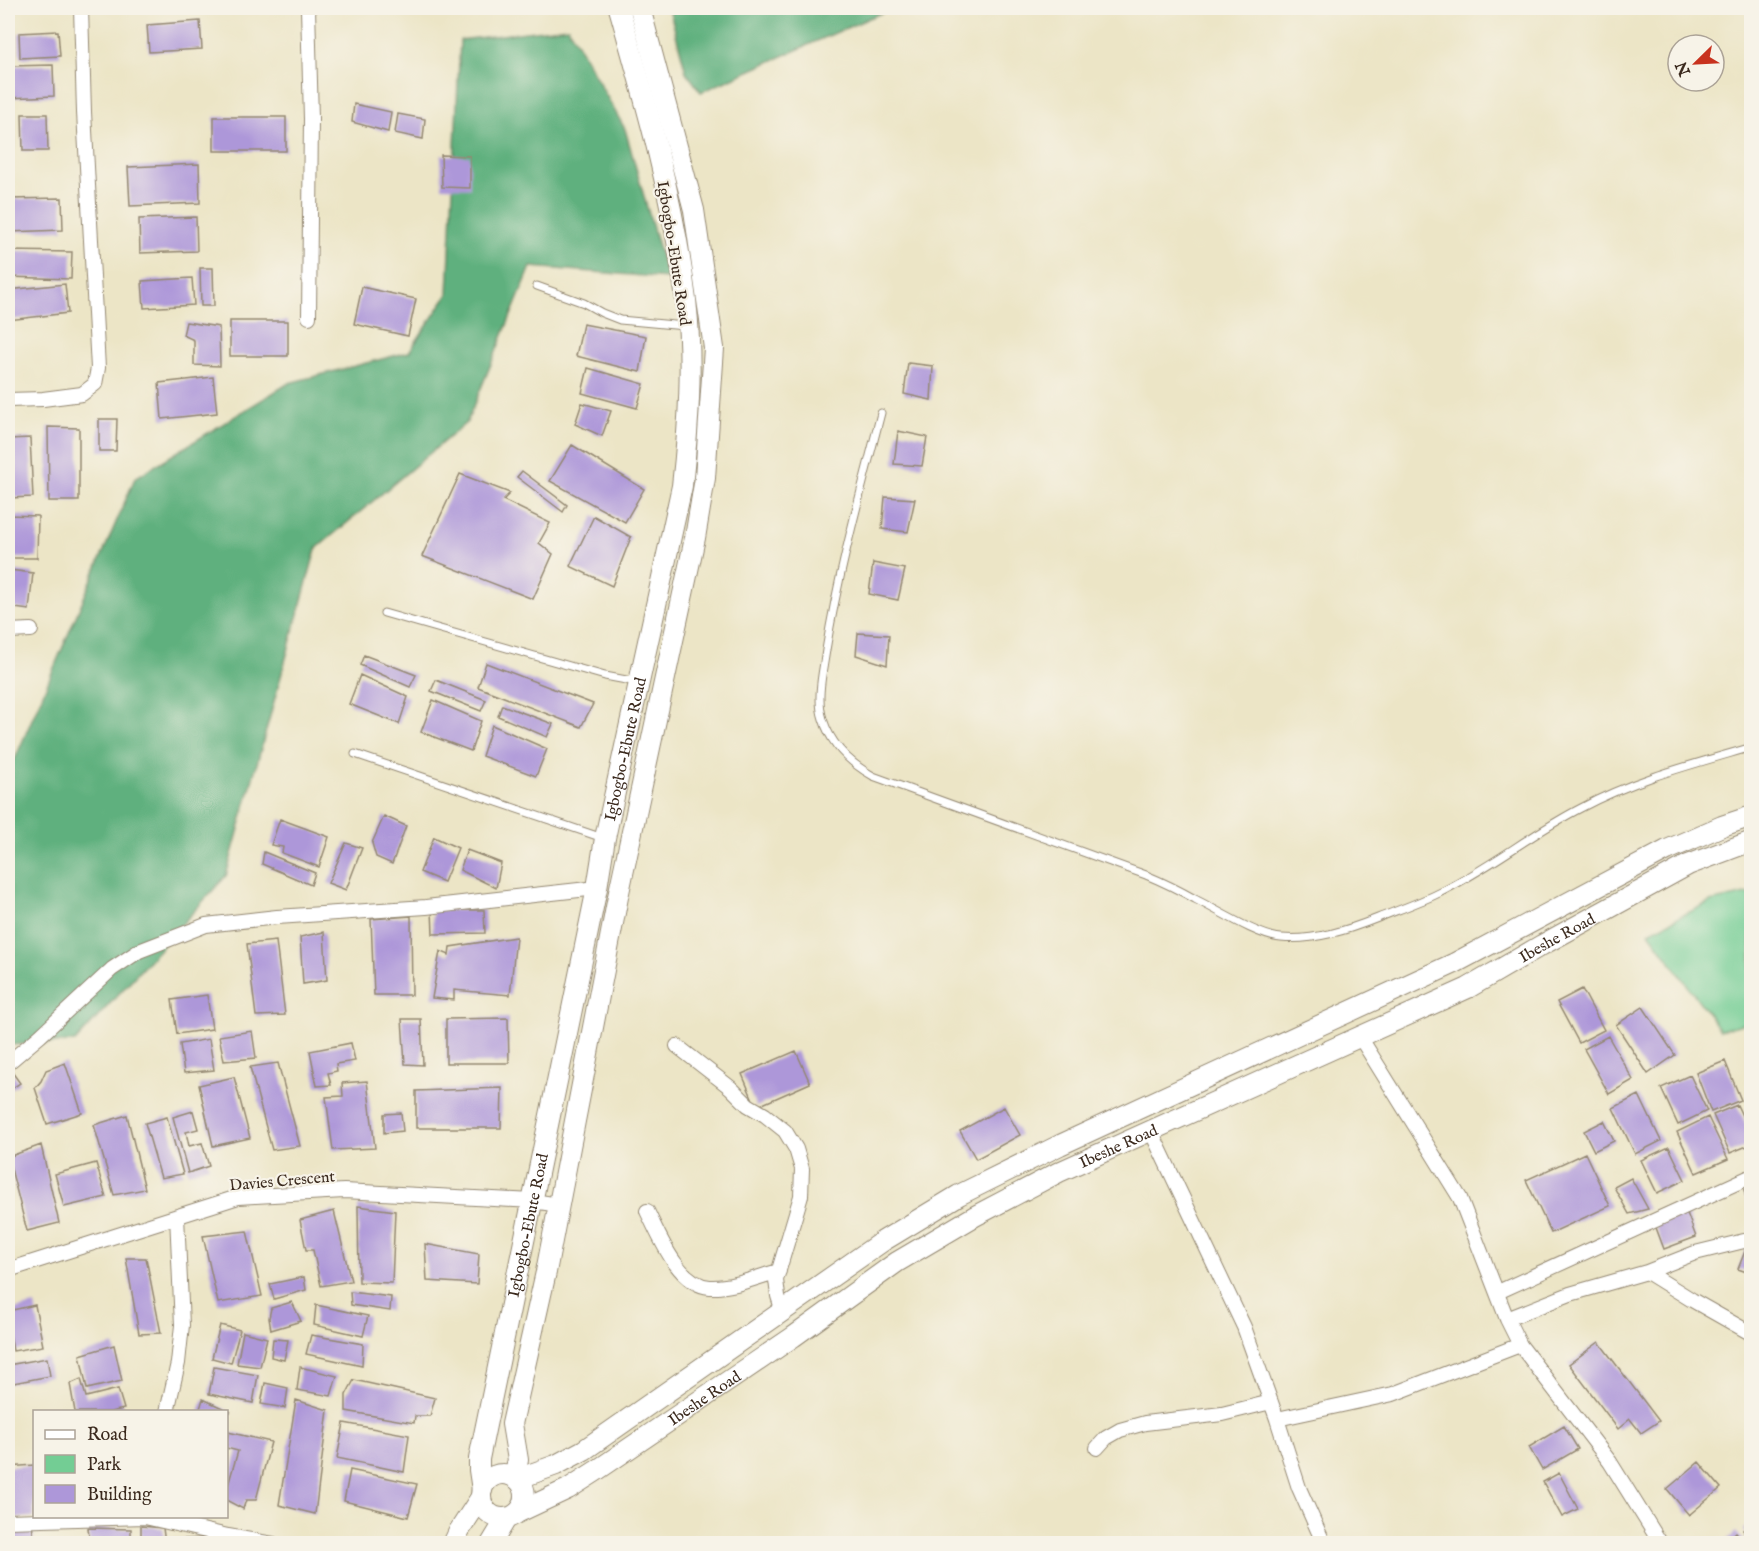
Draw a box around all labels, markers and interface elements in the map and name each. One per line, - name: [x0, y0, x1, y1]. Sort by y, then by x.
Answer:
- north arrow: [1666, 33, 1726, 93]
- text: N: [1672, 58, 1696, 80]
- street label: Igbogbo-Ebute Road: [652, 179, 694, 328]
- street label: Igbogbo-Ebute Road: [601, 675, 652, 823]
- street label: Ibeshe Road: [1516, 910, 1600, 968]
- street label: Ibeshe Road: [1076, 1121, 1162, 1174]
- street label: Igbogbo-Ebute Road: [505, 1151, 554, 1299]
- street label: Davies Crescent: [229, 1167, 336, 1197]
- street label: Ibeshe Road: [665, 1367, 746, 1431]
- legend: [33, 1410, 228, 1518]
- text: Road: [87, 1424, 128, 1447]
- text: Park: [87, 1454, 122, 1477]
- text: Building: [87, 1484, 152, 1507]

